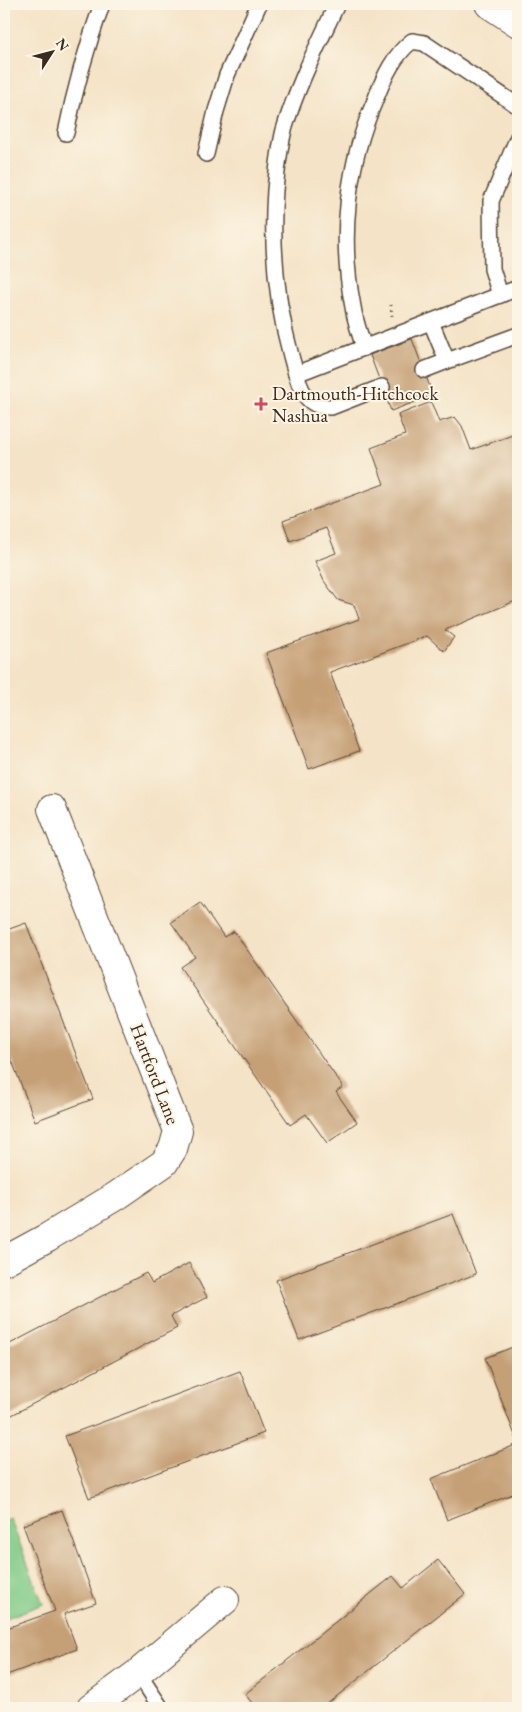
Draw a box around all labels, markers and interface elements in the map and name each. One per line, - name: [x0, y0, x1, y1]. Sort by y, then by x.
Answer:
- north arrow: [28, 28, 78, 78]
- text: N: [52, 34, 74, 55]
- place label: Dartmouth-Hitchcock Nashua: [272, 381, 439, 428]
- marker: Dartmouth-Hitchcock Nashua: [254, 397, 268, 411]
- street label: Hartford Lane: [124, 1020, 186, 1128]

